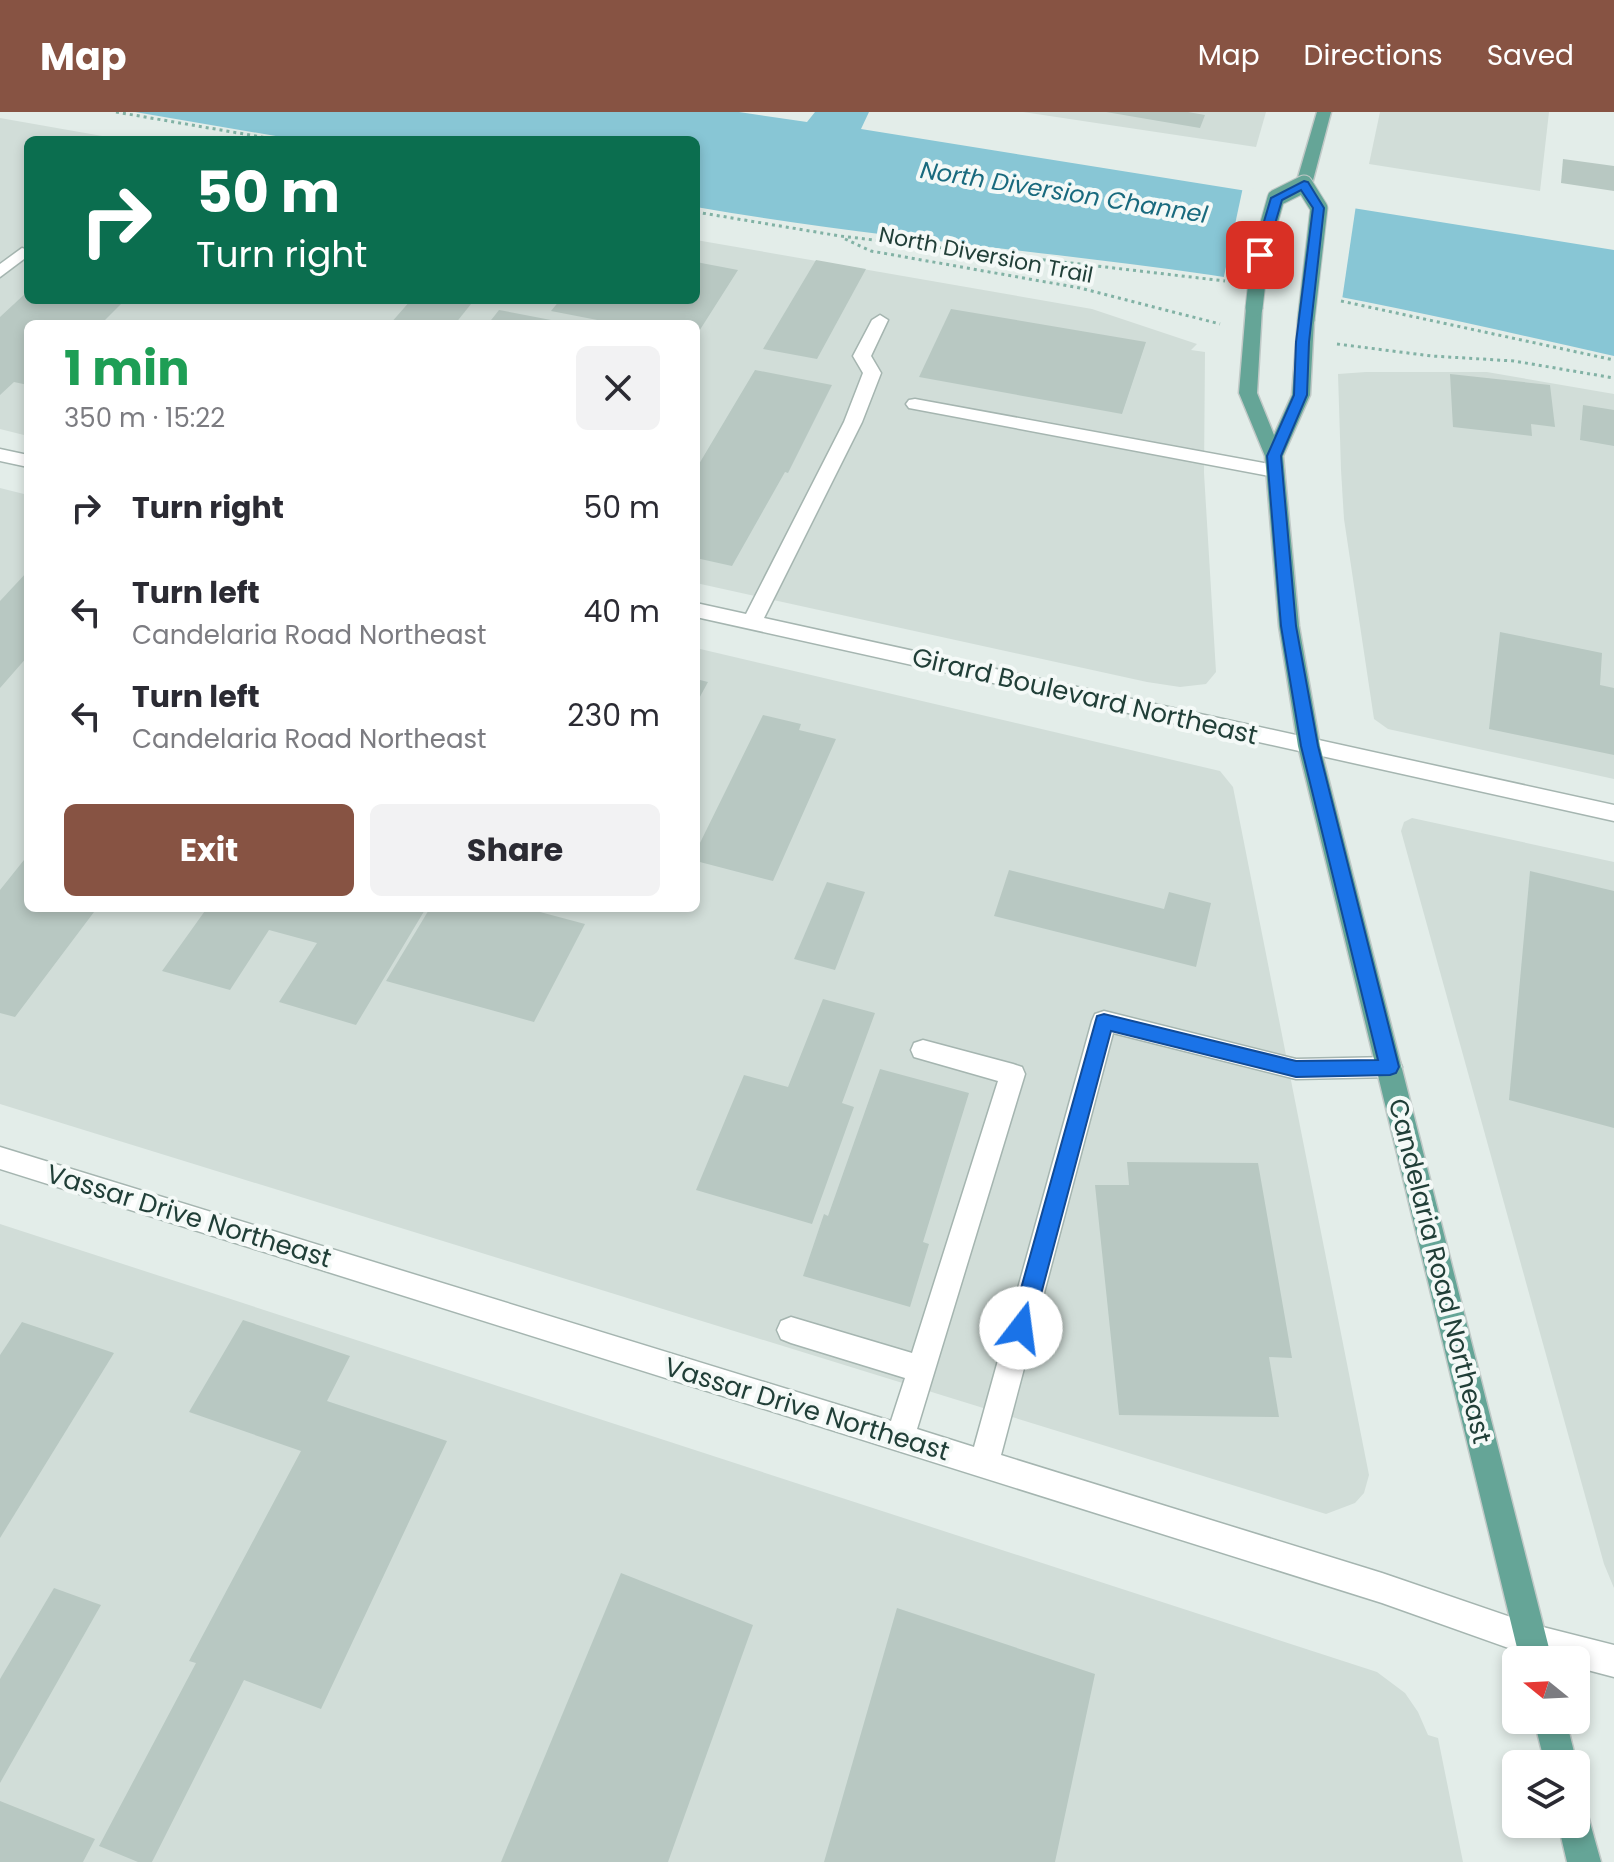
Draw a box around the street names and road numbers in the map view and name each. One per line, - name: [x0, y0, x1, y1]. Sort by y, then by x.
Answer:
- street label: North Diversion Trail: [876, 219, 1096, 291]
- street label: Girard Boulevard Northeast: [909, 639, 1261, 753]
- street label: Candelaria Road Northeast: [1380, 1095, 1500, 1447]
- street label: Vassar Drive Northeast: [42, 1156, 336, 1276]
- street label: Vassar Drive Northeast: [660, 1349, 954, 1469]

